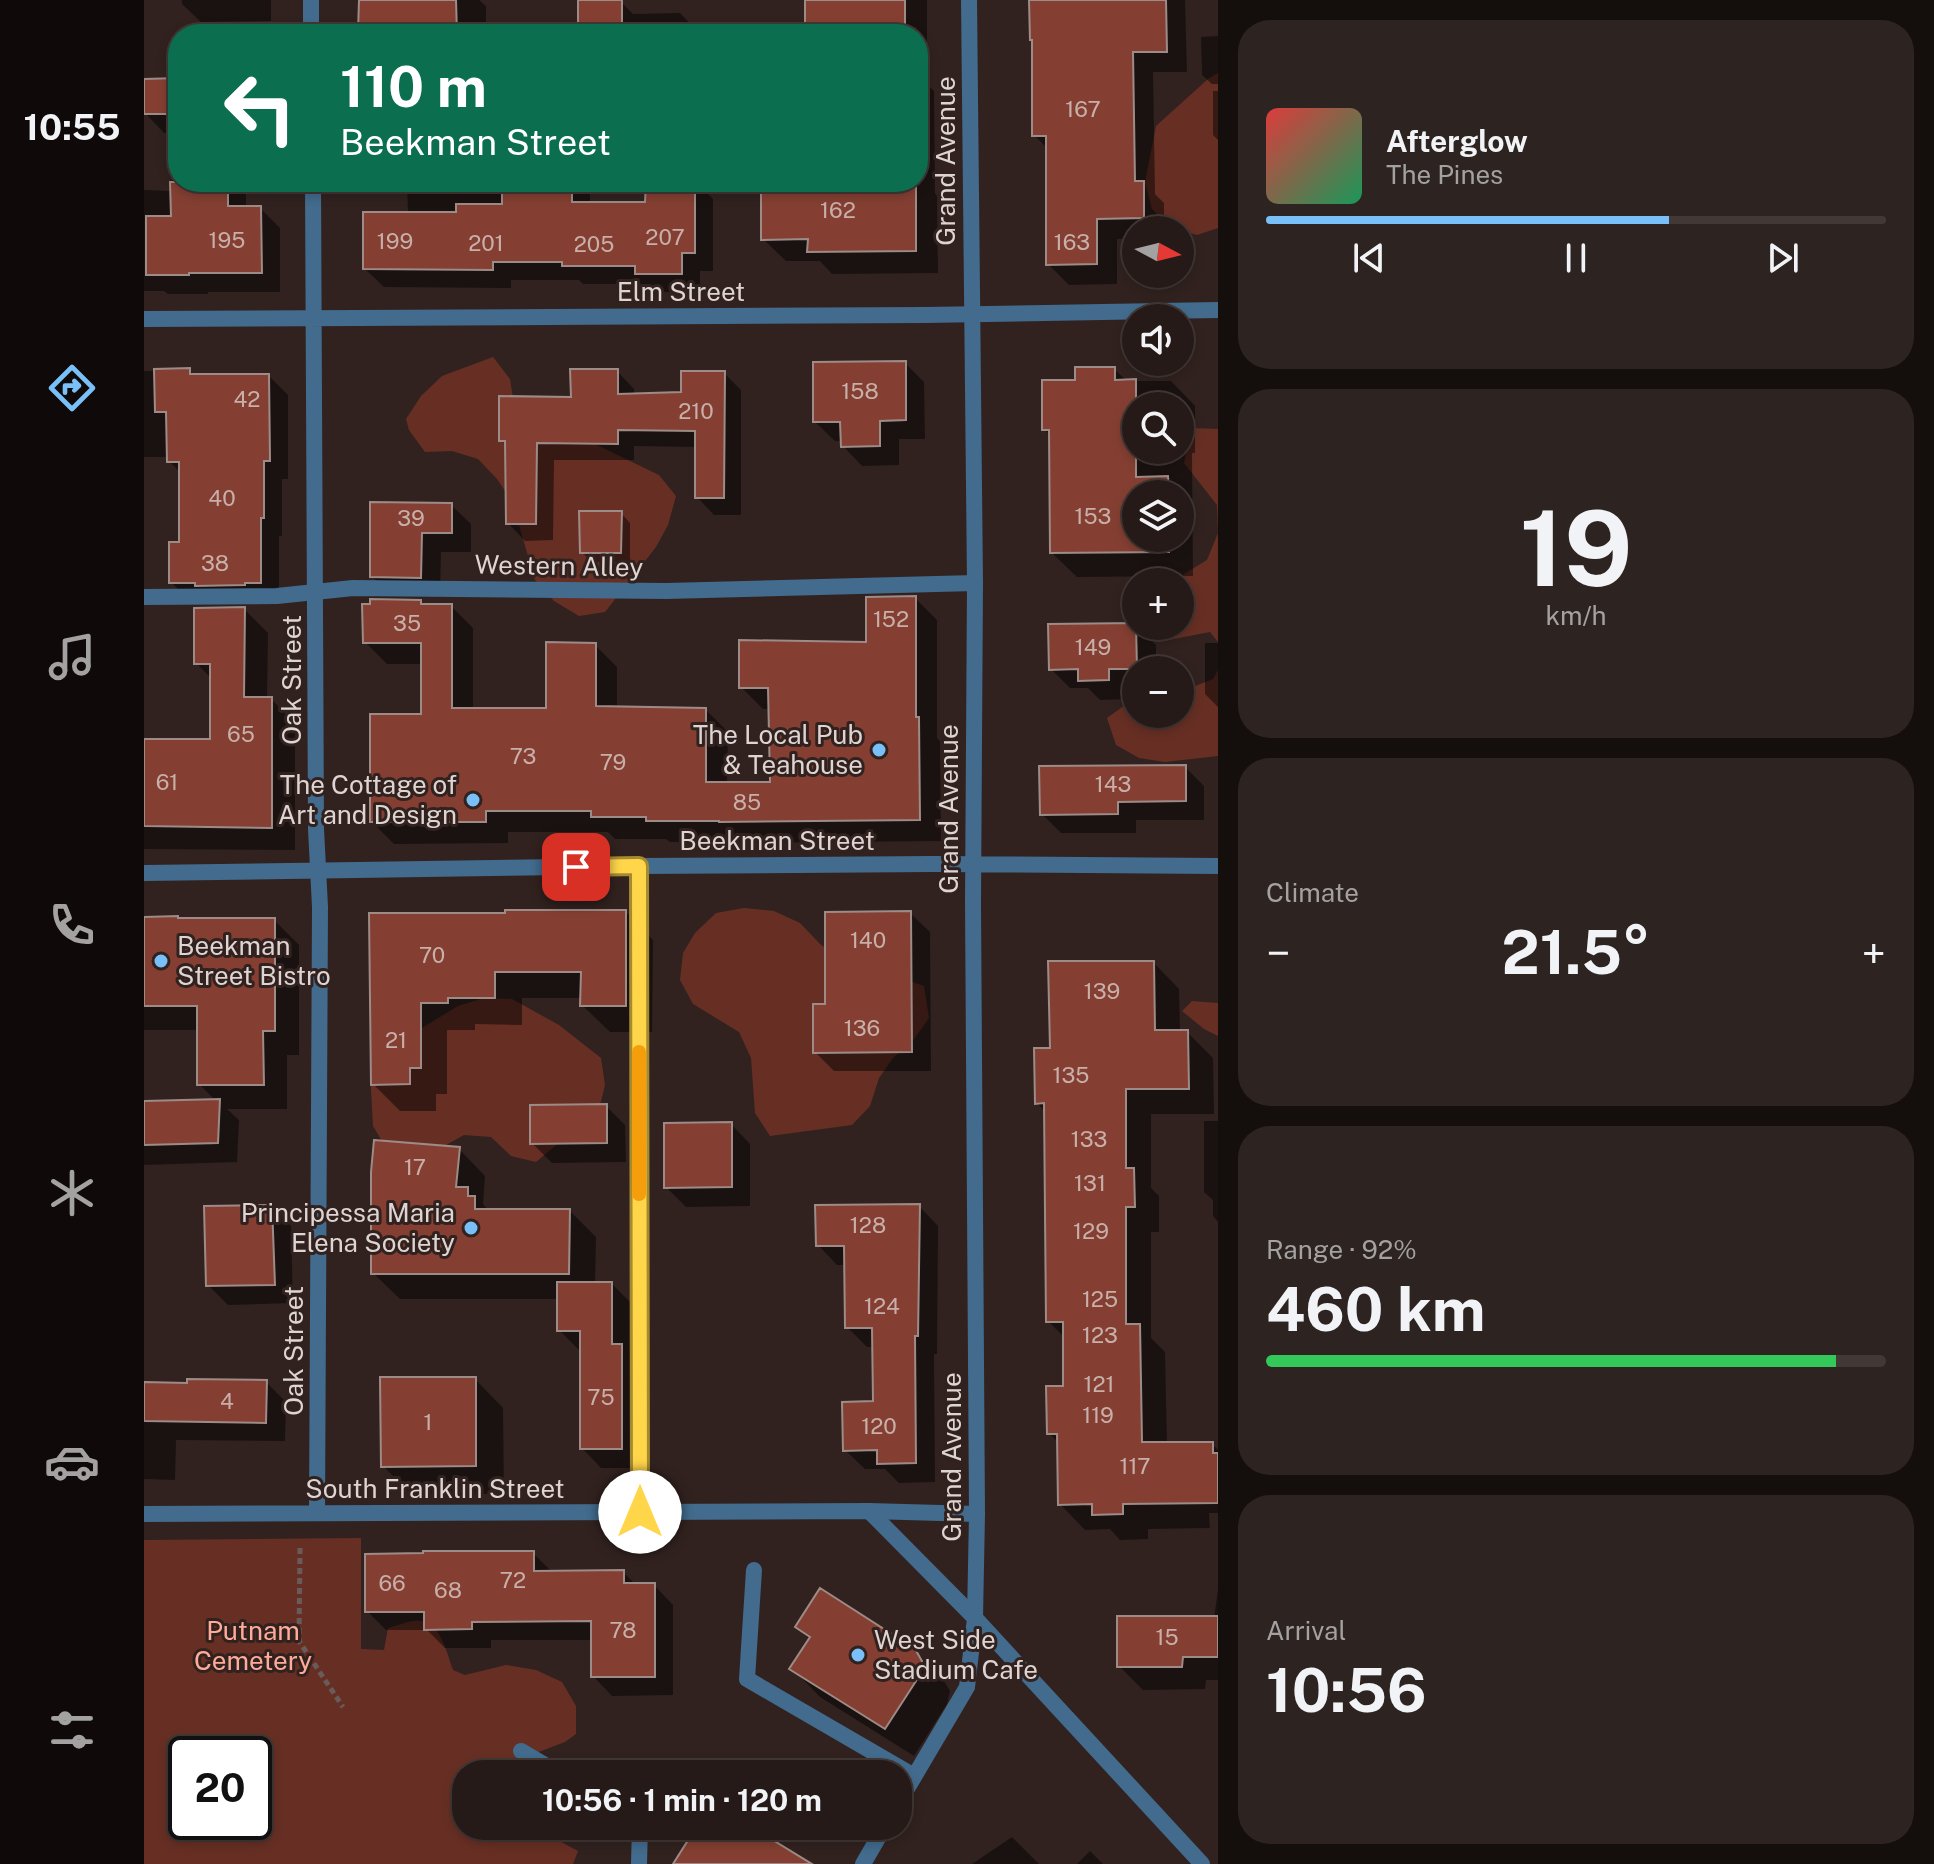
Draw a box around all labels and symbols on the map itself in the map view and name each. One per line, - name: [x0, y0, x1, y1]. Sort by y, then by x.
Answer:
- street label: Grand Avenue: [930, 76, 961, 246]
- house number: 167: [1065, 96, 1101, 122]
- house number: 162: [820, 197, 856, 223]
- north arrow: [1122, 216, 1194, 288]
- house number: 207: [645, 224, 685, 250]
- house number: 195: [209, 227, 245, 253]
- house number: 199: [377, 228, 413, 254]
- house number: 163: [1054, 229, 1090, 255]
- house number: 201: [468, 230, 504, 256]
- house number: 205: [574, 231, 614, 257]
- street label: Elm Street: [617, 276, 745, 307]
- house number: 158: [841, 378, 879, 404]
- house number: 42: [234, 386, 260, 412]
- house number: 210: [678, 398, 714, 424]
- house number: 40: [208, 485, 236, 511]
- house number: 153: [1075, 503, 1111, 529]
- house number: 39: [397, 505, 425, 531]
- street label: Western Alley: [474, 549, 644, 582]
- house number: 38: [201, 550, 229, 576]
- house number: 152: [873, 606, 909, 632]
- house number: 35: [393, 610, 421, 636]
- street label: Oak Street: [276, 615, 307, 745]
- house number: 149: [1075, 634, 1111, 660]
- place label: The Local Pub & Teahouse: [693, 719, 863, 780]
- house number: 65: [227, 721, 255, 747]
- street label: Grand Avenue: [933, 724, 964, 894]
- marker: The Local Pub & Teahouse: [870, 741, 888, 759]
- house number: 73: [510, 743, 536, 769]
- house number: 79: [600, 749, 626, 775]
- house number: 61: [156, 769, 178, 795]
- place label: The Cottage of Art and Design: [278, 769, 457, 830]
- house number: 143: [1095, 771, 1131, 797]
- house number: 85: [733, 789, 761, 815]
- marker: The Cottage of Art and Design: [464, 791, 482, 809]
- street label: Beekman Street: [679, 825, 875, 856]
- pin: [542, 833, 610, 901]
- house number: 140: [850, 927, 886, 953]
- place label: Beekman Street Bistro: [177, 930, 331, 991]
- house number: 70: [419, 942, 445, 968]
- marker: Beekman Street Bistro: [152, 952, 170, 970]
- house number: 139: [1084, 978, 1120, 1004]
- house number: 136: [844, 1015, 880, 1041]
- house number: 21: [385, 1027, 407, 1053]
- house number: 135: [1053, 1062, 1089, 1088]
- house number: 133: [1071, 1126, 1107, 1152]
- house number: 17: [404, 1154, 426, 1180]
- house number: 131: [1074, 1170, 1106, 1196]
- place label: Principessa Maria Elena Society: [241, 1197, 455, 1258]
- house number: 128: [850, 1212, 886, 1238]
- house number: 129: [1073, 1218, 1109, 1244]
- marker: Principessa Maria Elena Society: [462, 1219, 480, 1237]
- street label: Oak Street: [278, 1286, 309, 1416]
- house number: 125: [1082, 1286, 1118, 1312]
- house number: 124: [864, 1293, 900, 1319]
- house number: 123: [1082, 1322, 1118, 1348]
- house number: 121: [1083, 1371, 1115, 1397]
- street label: Grand Avenue: [936, 1372, 967, 1542]
- house number: 75: [587, 1384, 615, 1410]
- house number: 4: [220, 1388, 234, 1414]
- house number: 119: [1082, 1402, 1114, 1428]
- house number: 1: [424, 1409, 432, 1435]
- house number: 120: [861, 1413, 897, 1439]
- house number: 117: [1119, 1453, 1151, 1479]
- position arrow: [598, 1470, 682, 1554]
- street label: South Franklin Street: [305, 1473, 565, 1504]
- house number: 72: [500, 1567, 526, 1593]
- house number: 66: [378, 1570, 406, 1596]
- house number: 68: [434, 1577, 462, 1603]
- park label: Putnam Cemetery: [194, 1615, 312, 1676]
- house number: 78: [609, 1617, 637, 1643]
- place label: West Side Stadium Cafe: [874, 1624, 1038, 1685]
- house number: 15: [1155, 1624, 1179, 1650]
- marker: West Side Stadium Cafe: [849, 1646, 867, 1664]
- speed limit sign: 20: [168, 1736, 272, 1840]

